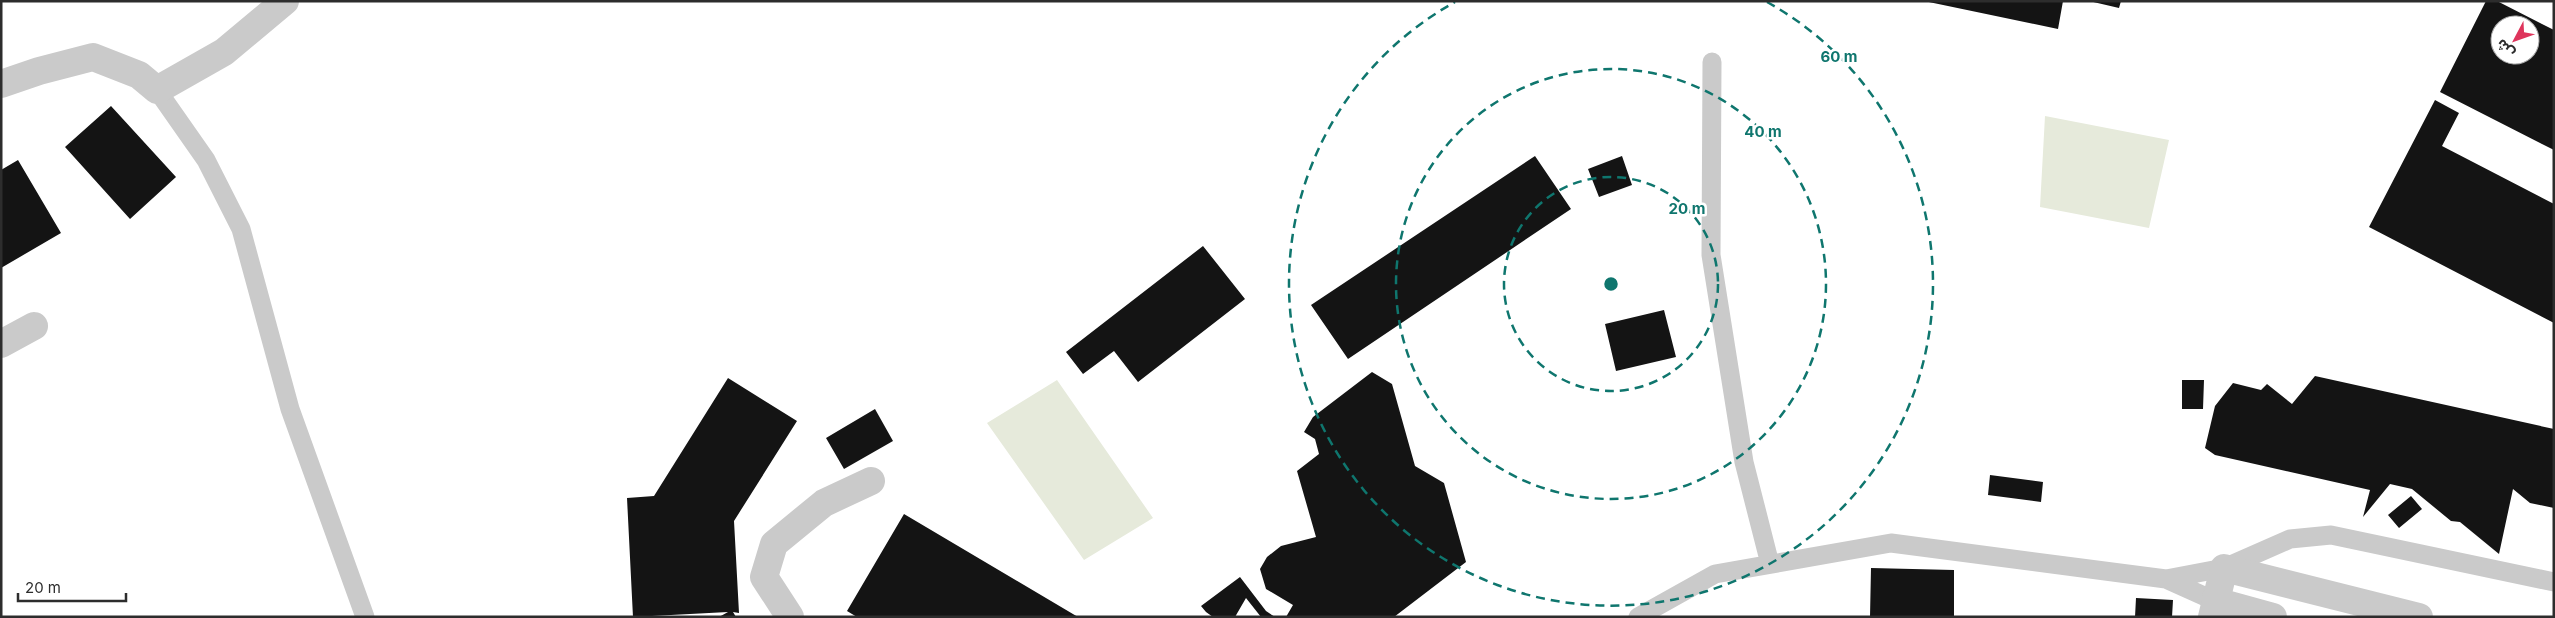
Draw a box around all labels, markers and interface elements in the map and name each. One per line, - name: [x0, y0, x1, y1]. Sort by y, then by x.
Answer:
- north arrow: [2490, 15, 2540, 65]
- text: ش: [2492, 36, 2518, 62]
- text: 60 m: [1820, 47, 1858, 66]
- text: 40 m: [1744, 122, 1782, 141]
- text: 20 m: [1669, 199, 1705, 218]
- centre of rings: [1602, 275, 1620, 293]
- scale bar: [18, 570, 125, 602]
- text: 20 m: [25, 578, 61, 597]

